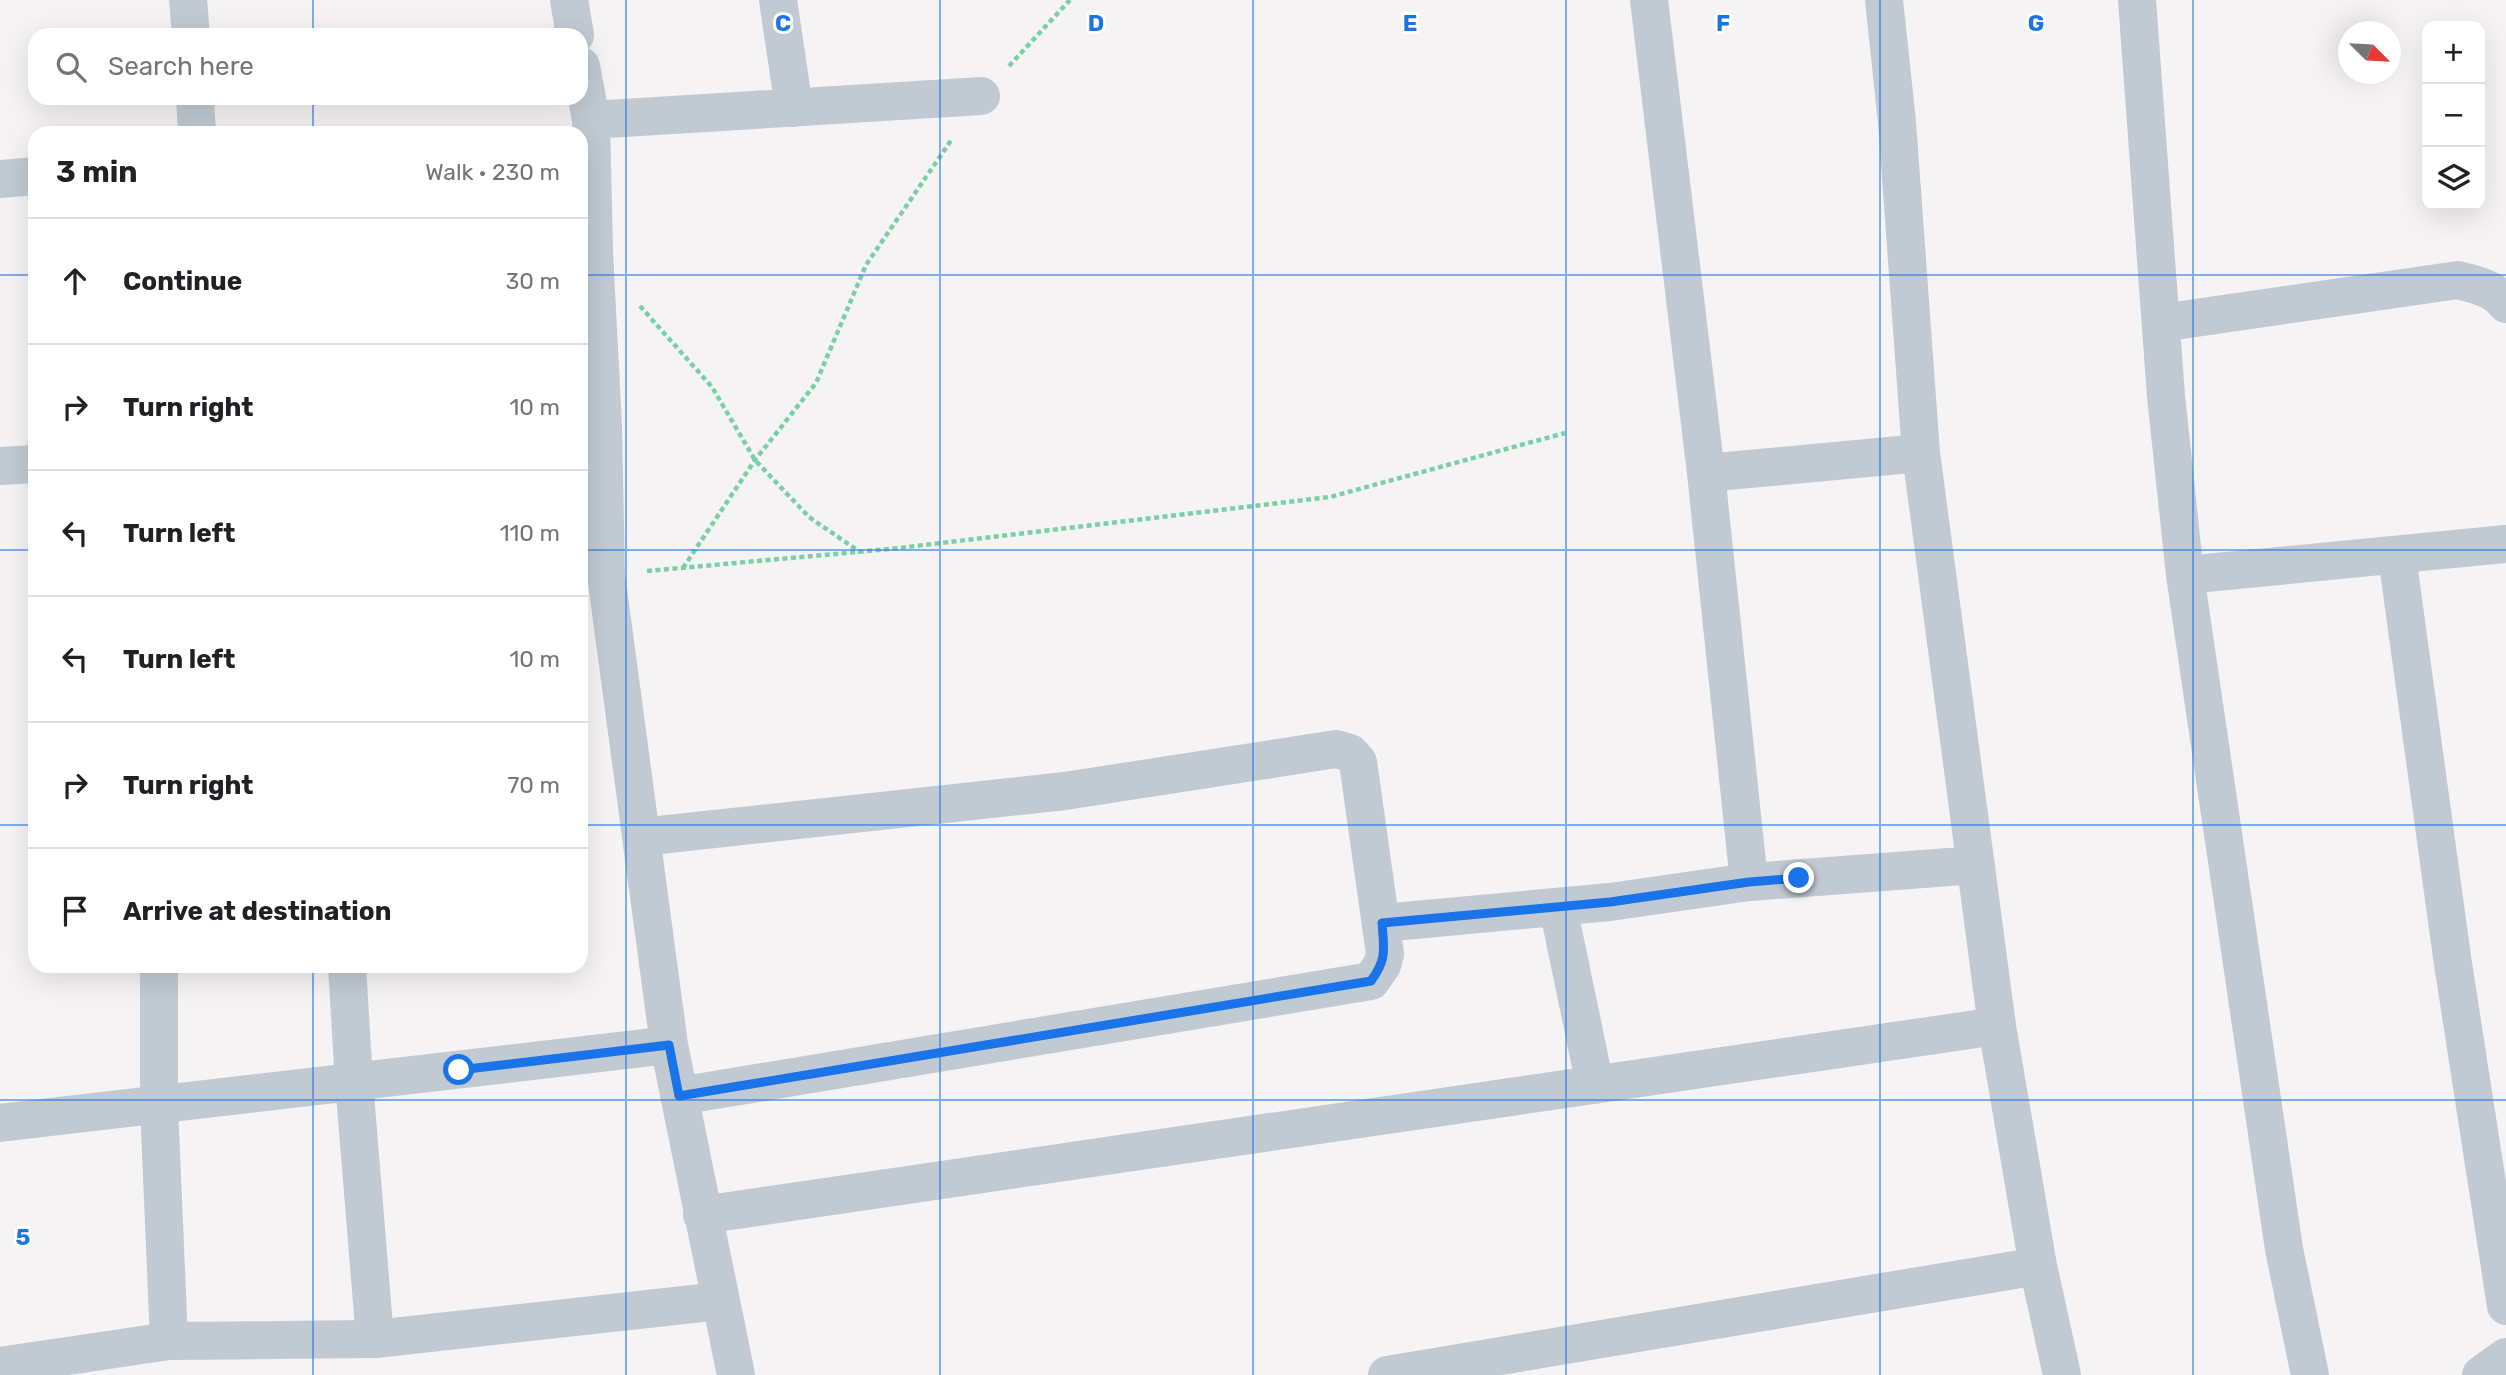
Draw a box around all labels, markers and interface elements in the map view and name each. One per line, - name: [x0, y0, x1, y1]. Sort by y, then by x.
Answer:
- text: C: [775, 9, 791, 37]
- text: D: [1088, 9, 1104, 37]
- text: E: [1403, 9, 1417, 37]
- text: F: [1716, 9, 1730, 37]
- text: G: [2028, 9, 2044, 37]
- north arrow: [2338, 21, 2401, 84]
- map controls: [2422, 21, 2485, 210]
- button: +: [2422, 21, 2485, 84]
- search box: [28, 28, 588, 105]
- icon: search: [52, 48, 90, 86]
- text: Search here: [108, 51, 254, 82]
- button: −: [2422, 84, 2485, 147]
- button: layers: [2422, 147, 2485, 210]
- text: 3 min: [56, 154, 138, 190]
- text: Walk · 230 m: [425, 158, 560, 186]
- icon: ahead: [56, 262, 94, 300]
- text: Continue: [123, 266, 242, 297]
- text: 30 m: [505, 267, 560, 295]
- icon: right: [56, 388, 94, 426]
- text: Turn right: [123, 392, 253, 423]
- text: 10 m: [509, 393, 560, 421]
- icon: left: [56, 514, 94, 552]
- text: Turn left: [123, 518, 235, 549]
- text: 110 m: [500, 519, 560, 547]
- icon: left: [56, 640, 94, 678]
- text: Turn left: [123, 644, 235, 675]
- text: 10 m: [509, 645, 560, 673]
- icon: right: [56, 766, 94, 804]
- text: Turn right: [123, 770, 253, 801]
- text: 70 m: [508, 771, 560, 799]
- route end: [1783, 862, 1814, 893]
- icon: arrive: [56, 892, 94, 930]
- text: Arrive at destination: [123, 896, 391, 927]
- route start: [443, 1054, 474, 1085]
- text: 5: [16, 1223, 31, 1251]

